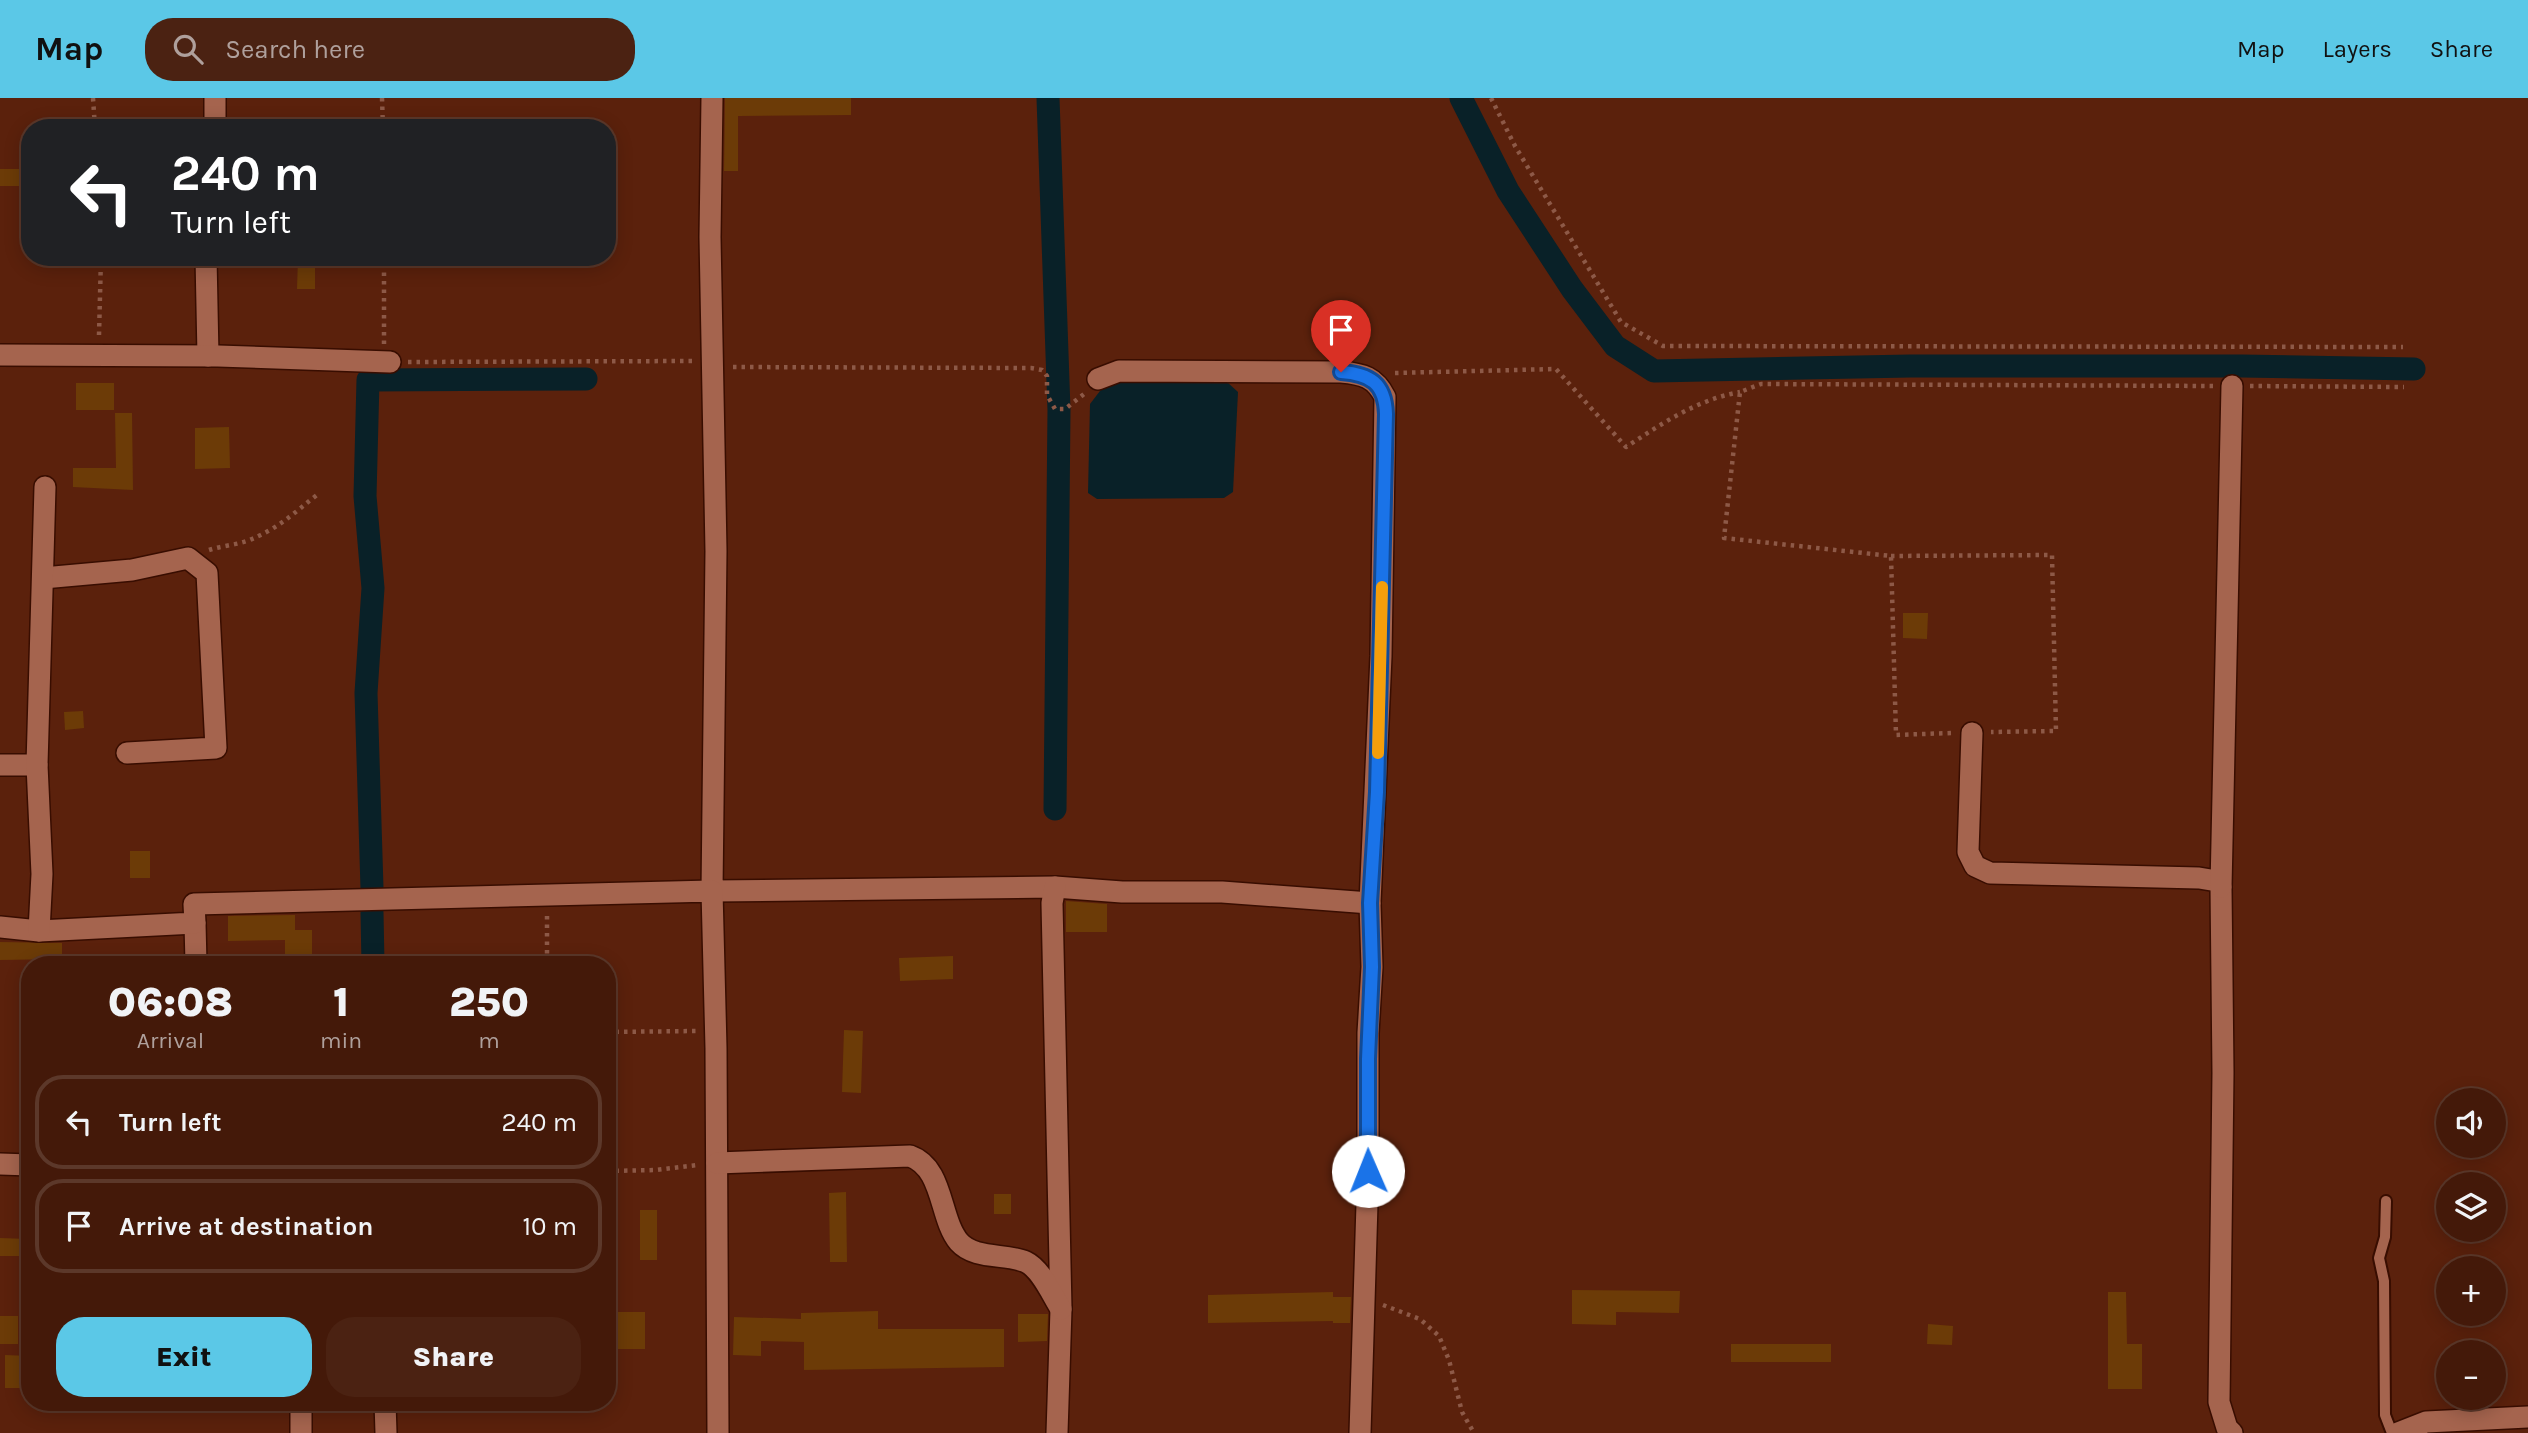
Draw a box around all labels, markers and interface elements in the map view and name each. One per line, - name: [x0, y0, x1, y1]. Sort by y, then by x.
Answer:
- search box: [145, 18, 635, 81]
- text: Map: [35, 30, 103, 68]
- icon: search: [169, 30, 207, 68]
- text: Search here: [225, 34, 365, 65]
- text: Map: [2237, 35, 2285, 63]
- text: Layers: [2323, 35, 2392, 63]
- text: Share: [2430, 35, 2493, 63]
- text: 240 m: [171, 145, 320, 202]
- icon: left: [56, 147, 147, 238]
- text: Turn left: [171, 204, 291, 241]
- pin: [1311, 300, 1371, 372]
- icon: arrive: [1322, 311, 1360, 349]
- text: 06:08: [108, 977, 233, 1027]
- text: 1: [333, 977, 349, 1027]
- text: 250: [449, 977, 529, 1027]
- text: Arrival: [137, 1027, 204, 1054]
- text: min: [320, 1027, 362, 1054]
- text: m: [478, 1027, 500, 1054]
- map controls: [2436, 1088, 2506, 1410]
- button: sound: [2436, 1088, 2506, 1158]
- icon: left: [60, 1103, 98, 1141]
- text: Turn left: [119, 1107, 221, 1138]
- text: 240 m: [501, 1107, 577, 1138]
- position arrow: [1331, 1134, 1405, 1208]
- button: layers: [2436, 1172, 2506, 1242]
- icon: arrive: [60, 1207, 98, 1245]
- text: Arrive at destination: [119, 1211, 373, 1242]
- text: 10 m: [522, 1211, 577, 1242]
- button: +: [2436, 1256, 2506, 1326]
- button: Exit: [56, 1317, 312, 1397]
- button: Share: [326, 1317, 581, 1397]
- button: −: [2436, 1340, 2506, 1410]

